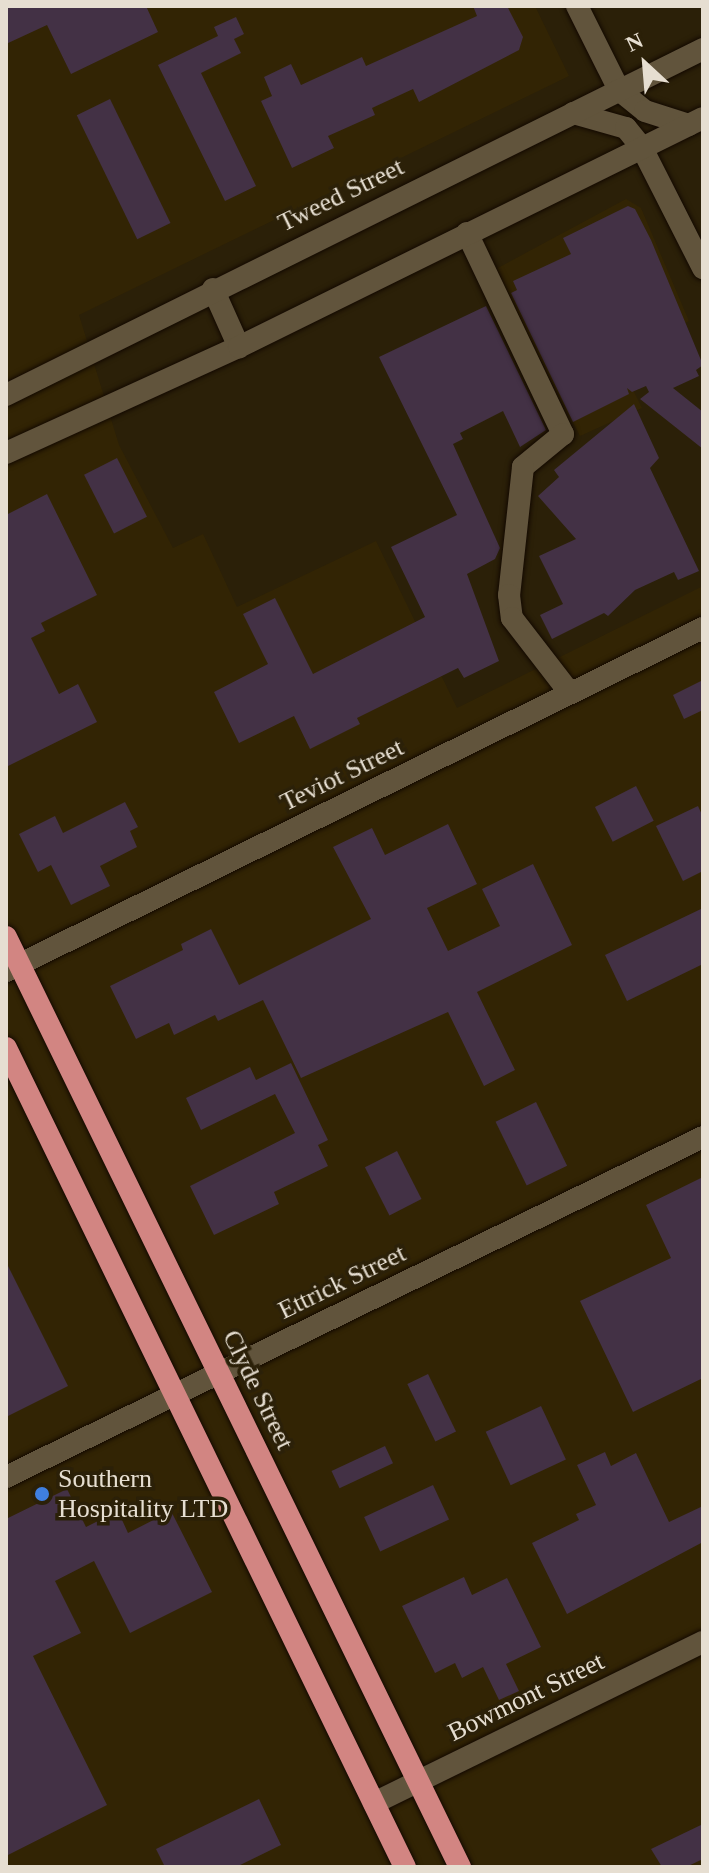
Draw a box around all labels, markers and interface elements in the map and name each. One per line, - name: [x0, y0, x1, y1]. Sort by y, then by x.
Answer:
- north arrow: [605, 24, 685, 104]
- text: N: [622, 27, 647, 57]
- street label: Tweed Street: [273, 151, 409, 239]
- street label: Teviot Street: [275, 732, 409, 818]
- street label: Ettrick Street: [273, 1238, 411, 1326]
- street label: Clyde Street: [216, 1325, 300, 1455]
- place label: Southern Hospitality LTD: [58, 1463, 228, 1524]
- marker: Southern Hospitality LTD: [33, 1485, 51, 1503]
- street label: Bowmont Street: [443, 1646, 609, 1748]

